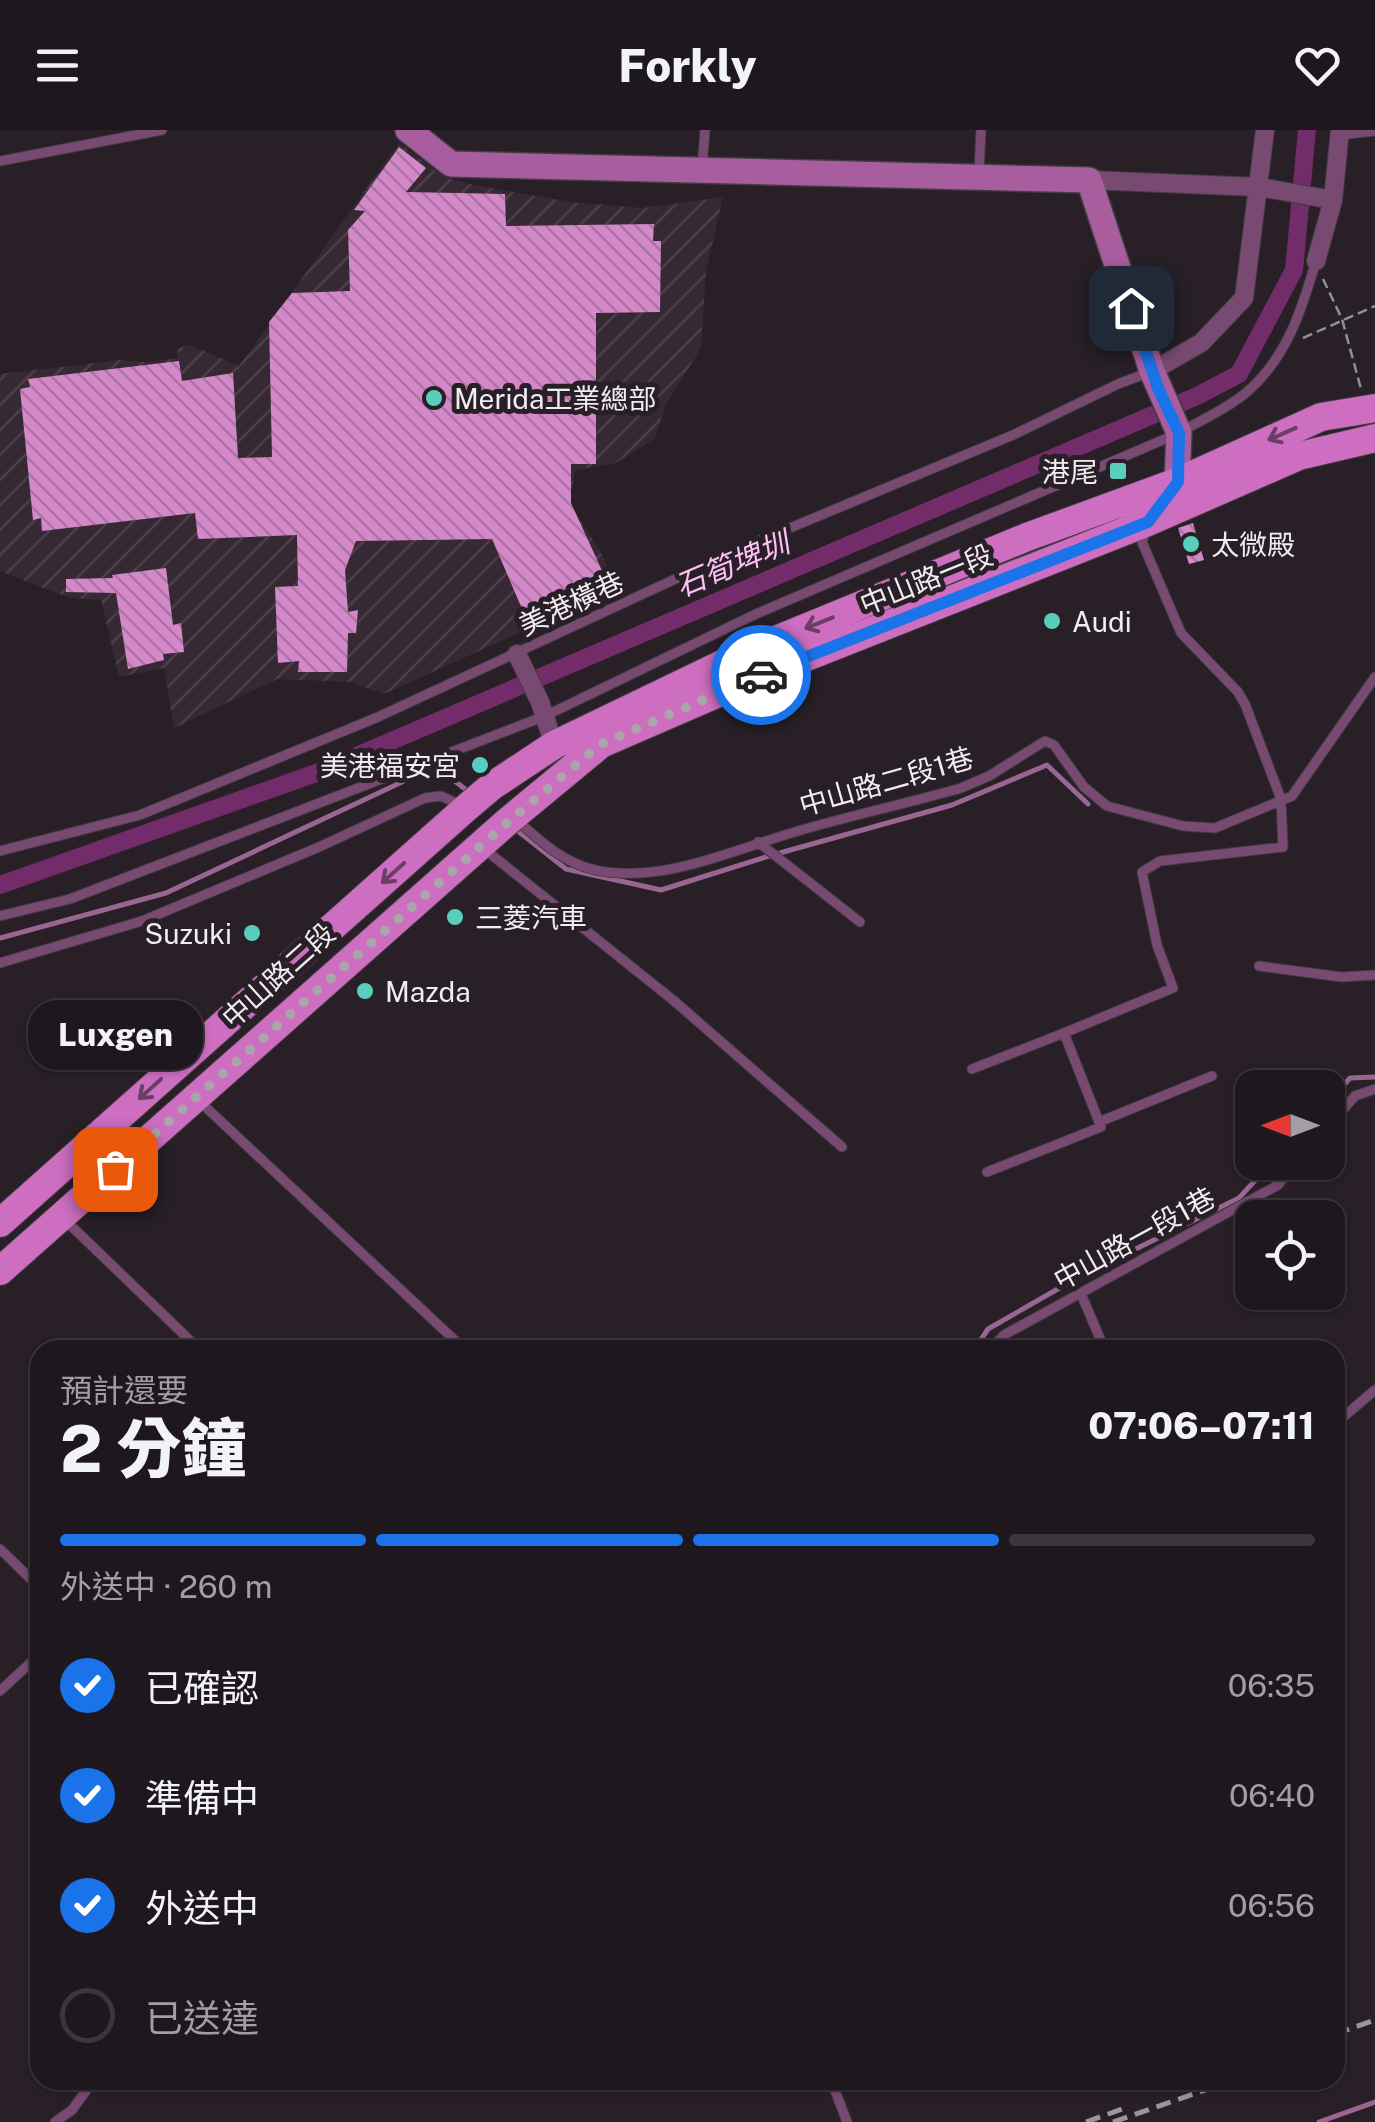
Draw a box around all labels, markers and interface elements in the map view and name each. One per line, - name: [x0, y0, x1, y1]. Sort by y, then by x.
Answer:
- icon: menu: [30, 38, 85, 93]
- icon: heart: [1290, 38, 1345, 93]
- text: Forkly: [618, 39, 757, 92]
- pin: [1089, 266, 1174, 351]
- icon: home: [1104, 281, 1159, 336]
- place label: Merida工業總部: [454, 382, 657, 415]
- marker: Merida工業總部: [423, 387, 445, 409]
- one-way arrow: [1268, 426, 1298, 445]
- place label: 港尾: [1042, 455, 1098, 488]
- marker: 港尾: [1107, 460, 1129, 482]
- water label: 石筍埤圳: [670, 522, 798, 604]
- place label: 太微殿: [1211, 528, 1295, 561]
- marker: 太微殿: [1180, 533, 1202, 555]
- street label: 中山路一段: [855, 537, 997, 621]
- street label: 美港橫巷: [513, 564, 629, 642]
- place label: Audi: [1072, 605, 1132, 638]
- marker: Audi: [1041, 610, 1063, 632]
- one-way arrow: [804, 615, 835, 633]
- courier: [711, 625, 811, 725]
- icon: car: [734, 648, 789, 703]
- street label: 中山路二段1巷: [795, 740, 977, 822]
- place label: 美港福安宮: [320, 749, 460, 782]
- marker: 美港福安宮: [469, 754, 491, 776]
- one-way arrow: [381, 861, 406, 884]
- place label: 三菱汽車: [475, 901, 587, 934]
- marker: 三菱汽車: [444, 906, 466, 928]
- street label: 中山路二段: [215, 916, 341, 1034]
- place label: Suzuki: [144, 917, 232, 950]
- marker: Suzuki: [241, 922, 263, 944]
- place label: Mazda: [385, 975, 471, 1008]
- marker: Mazda: [354, 980, 376, 1002]
- callout: Luxgen: [28, 999, 202, 1069]
- text: Luxgen: [58, 1016, 173, 1053]
- north arrow: [1235, 1070, 1345, 1180]
- map controls: [1235, 1070, 1345, 1310]
- one-way arrow: [138, 1077, 163, 1100]
- pin: [73, 1127, 158, 1212]
- icon: bag: [88, 1142, 143, 1197]
- street label: 中山路一段1巷: [1048, 1180, 1220, 1296]
- button: locate: [1235, 1200, 1345, 1310]
- text: 預計還要: [60, 1372, 188, 1409]
- text: 07:06–07:11: [1088, 1403, 1315, 1448]
- text: 2 分鐘: [60, 1410, 247, 1487]
- text: 外送中 · 260 m: [60, 1568, 273, 1605]
- icon: check: [60, 1658, 115, 1713]
- text: 已確認: [145, 1666, 259, 1711]
- text: 06:35: [1228, 1667, 1315, 1704]
- icon: check: [60, 1768, 115, 1823]
- text: 準備中: [145, 1776, 259, 1821]
- text: 06:40: [1229, 1777, 1315, 1814]
- icon: check: [60, 1878, 115, 1933]
- text: 外送中: [145, 1886, 259, 1931]
- text: 06:56: [1228, 1887, 1315, 1924]
- text: 已送達: [145, 1996, 259, 2041]

